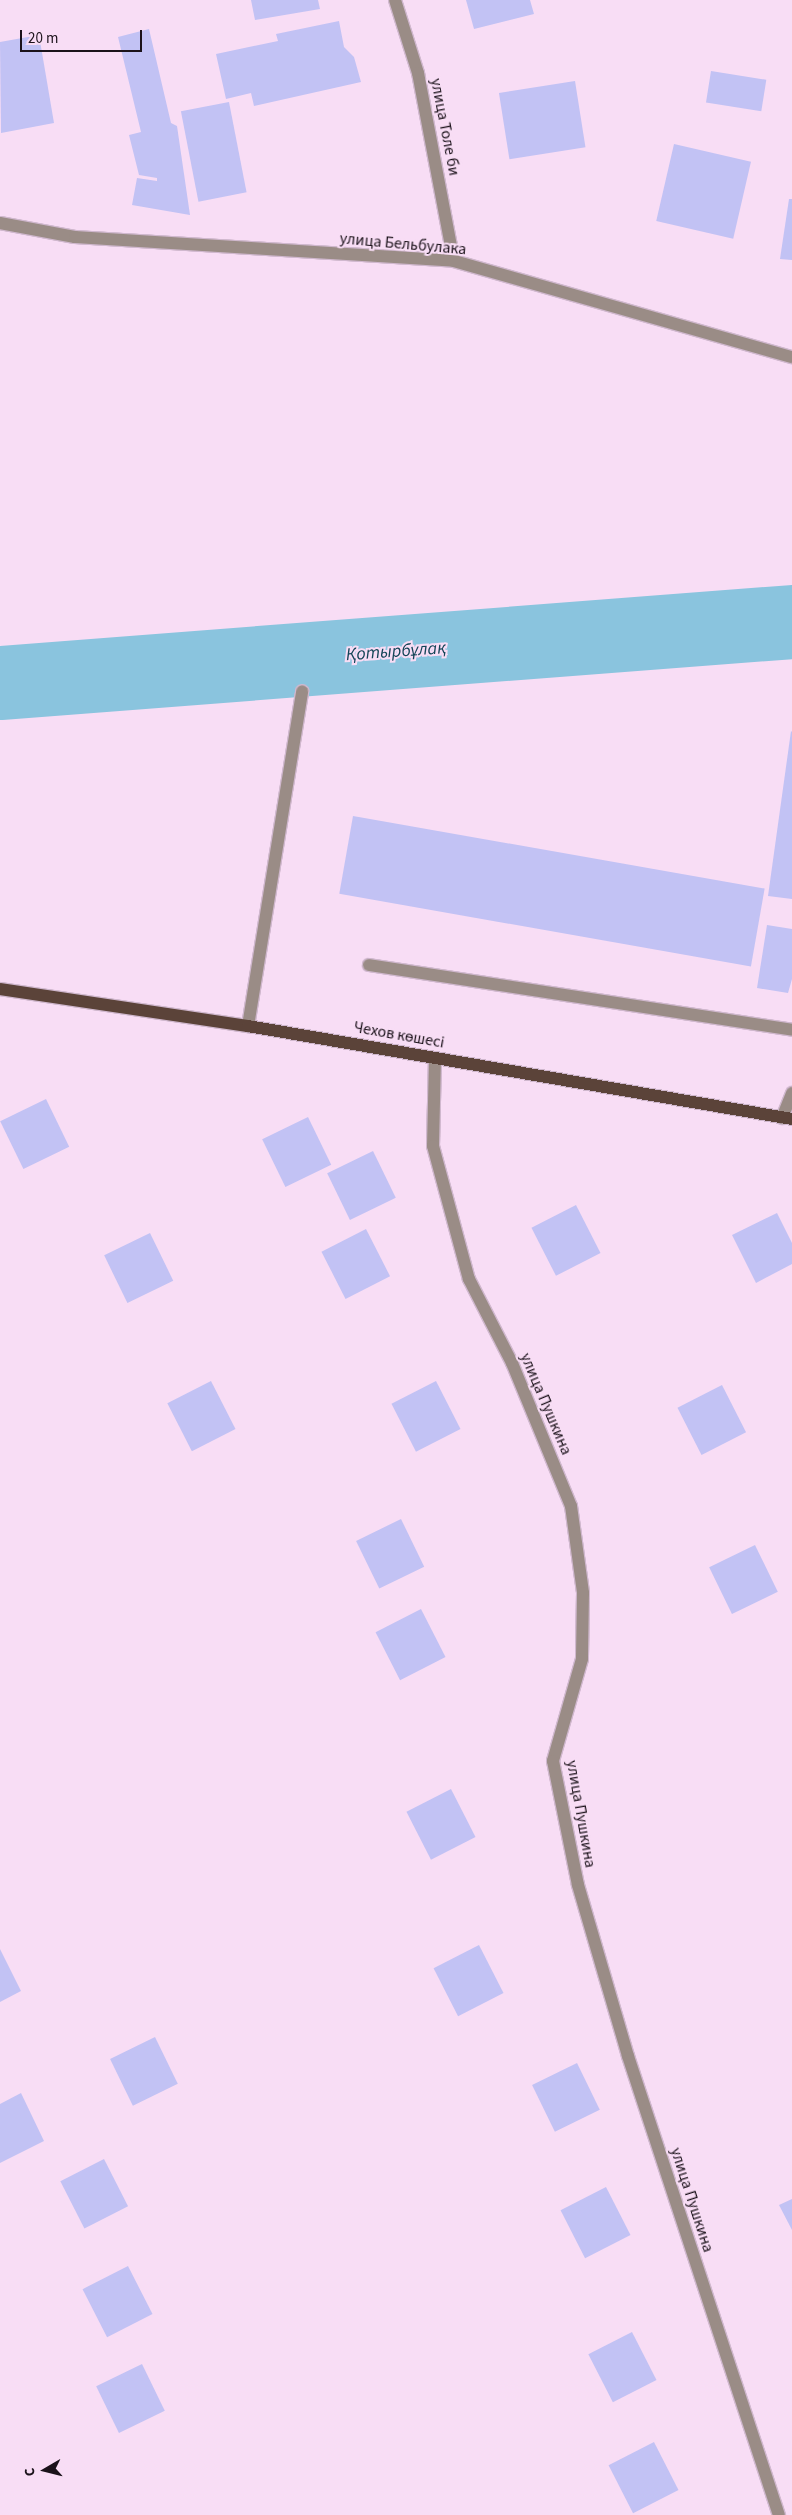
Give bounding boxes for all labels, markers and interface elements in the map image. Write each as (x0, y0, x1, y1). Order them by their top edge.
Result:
scale bar (22, 20, 145, 52)
text: 20 m (28, 28, 58, 49)
street label: улица Толе би (426, 77, 464, 177)
street label: улица Бельбулака (339, 229, 467, 259)
water label: Қотырбұлақ (345, 638, 447, 666)
street label: Чехов көшесі (352, 1018, 446, 1052)
street label: улица Пушкина (516, 1350, 576, 1458)
street label: улица Пушкина (562, 1759, 600, 1869)
street label: улица Пушкина (666, 2145, 718, 2255)
north arrow (20, 2445, 70, 2495)
text: С (20, 2467, 41, 2478)

